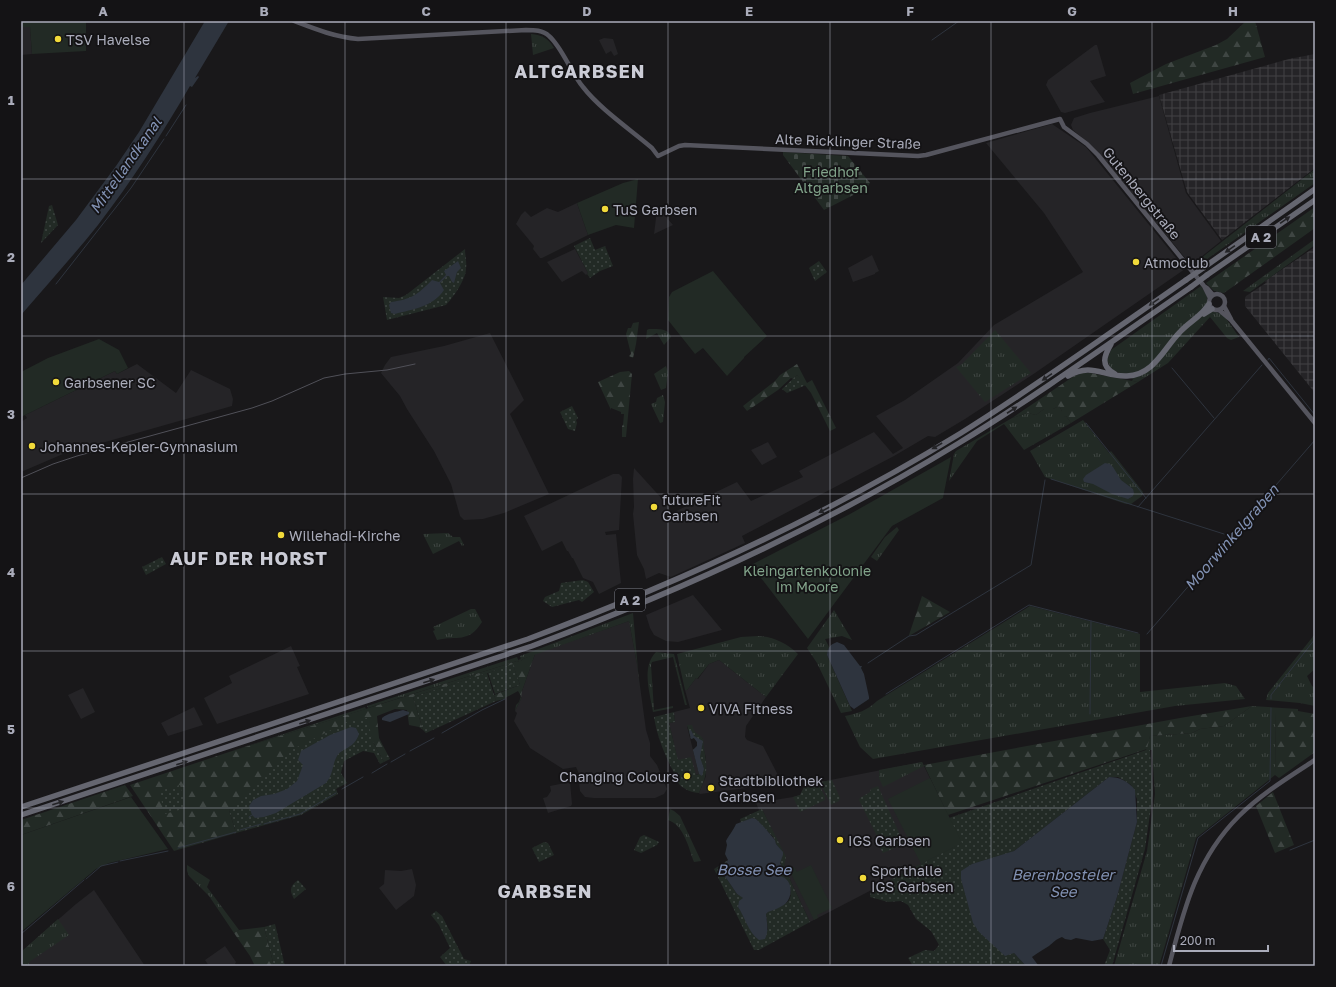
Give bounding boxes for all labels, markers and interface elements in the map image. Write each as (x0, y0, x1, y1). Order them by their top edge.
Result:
text: A (98, 3, 108, 19)
text: B (259, 3, 269, 19)
text: C (421, 3, 431, 19)
text: D (582, 3, 592, 19)
text: E (745, 3, 753, 19)
text: F (906, 3, 914, 19)
text: G (1067, 3, 1077, 19)
text: H (1228, 3, 1238, 19)
place label: TSV Havelse (66, 31, 150, 48)
marker: TSV Havelse (53, 34, 63, 44)
district label: ALTGARBSEN (515, 60, 645, 82)
text: 1 (8, 92, 15, 108)
water label: Mittellandkanal (85, 112, 166, 217)
street label: Alte Ricklinger Straße (775, 130, 921, 152)
street label: Gutenbergstraße (1100, 143, 1184, 243)
park label: Friedhof Altgarbsen (794, 163, 868, 196)
place label: TuS Garbsen (613, 201, 697, 218)
marker: TuS Garbsen (600, 204, 610, 214)
one-way arrow (1280, 216, 1291, 225)
road number: A 2 (1246, 226, 1276, 248)
one-way arrow (1225, 245, 1235, 253)
text: 2 (7, 249, 15, 265)
place label: Atmoclub (1144, 254, 1208, 271)
marker: Atmoclub (1131, 257, 1141, 267)
one-way arrow (1149, 298, 1159, 306)
one-way arrow (1042, 373, 1052, 381)
place label: Garbsener SC (64, 374, 156, 391)
marker: Garbsener SC (51, 377, 61, 387)
text: 3 (7, 406, 15, 422)
one-way arrow (1006, 406, 1017, 414)
place label: Johannes-Kepler-Gymnasium (40, 438, 238, 455)
marker: Johannes-Kepler-Gymnasium (27, 441, 37, 451)
one-way arrow (931, 443, 943, 450)
water label: Moorwinkelgraben (1180, 480, 1283, 594)
place label: futureFit Garbsen (662, 491, 721, 524)
marker: futureFit Garbsen (649, 502, 659, 512)
one-way arrow (818, 506, 830, 513)
place label: Willehadi-Kirche (289, 527, 400, 544)
marker: Willehadi-Kirche (276, 530, 286, 540)
district label: AUF DER HORST (170, 547, 328, 569)
park label: Kleingartenkolonie Im Moore (743, 562, 871, 595)
text: 4 (7, 564, 15, 580)
road number: A 2 (615, 589, 645, 611)
one-way arrow (423, 678, 435, 684)
place label: VIVA Fitness (709, 700, 793, 717)
marker: VIVA Fitness (696, 703, 706, 713)
one-way arrow (299, 719, 311, 725)
text: 5 (7, 721, 15, 737)
one-way arrow (176, 760, 188, 766)
place label: Changing Colours (559, 768, 679, 785)
marker: Changing Colours (682, 771, 692, 781)
place label: Stadtbibliothek Garbsen (719, 772, 823, 805)
marker: Stadtbibliothek Garbsen (706, 783, 716, 793)
one-way arrow (52, 800, 64, 806)
place label: IGS Garbsen (848, 832, 931, 849)
marker: IGS Garbsen (835, 835, 845, 845)
water label: Bosse See (717, 860, 792, 878)
place label: Sporthalle IGS Garbsen (871, 862, 954, 895)
water label: Berenbosteler See (1012, 865, 1116, 900)
marker: Sporthalle IGS Garbsen (858, 873, 868, 883)
text: 6 (7, 878, 15, 894)
district label: GARBSEN (498, 880, 592, 902)
scale bar (1174, 927, 1268, 953)
text: 200 m (1180, 933, 1215, 948)

